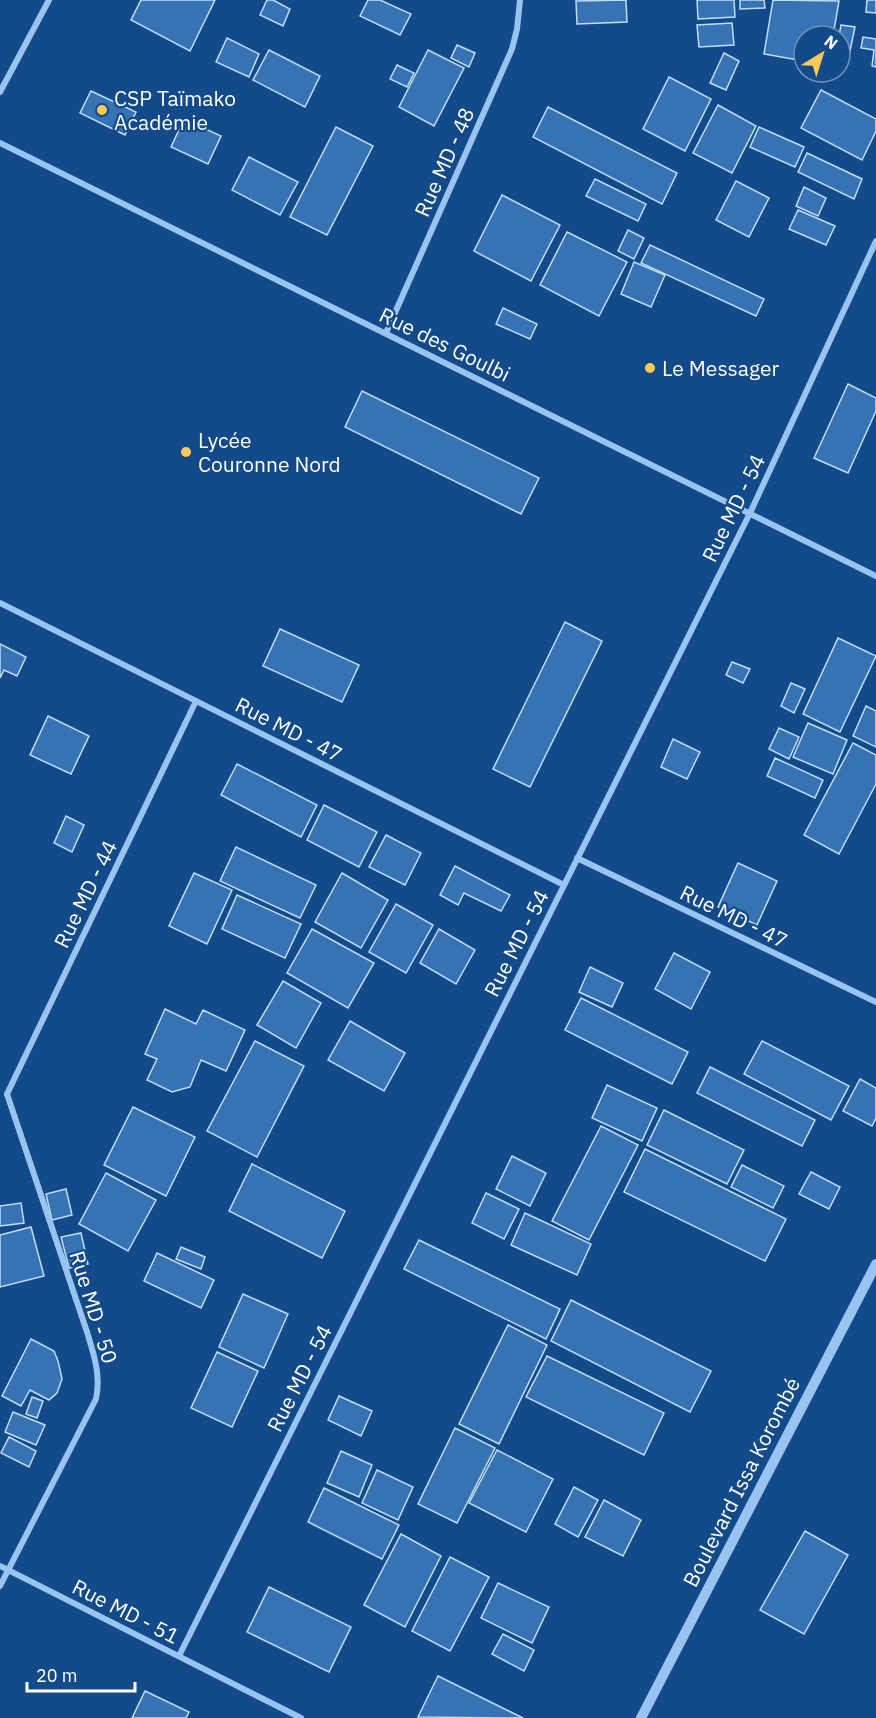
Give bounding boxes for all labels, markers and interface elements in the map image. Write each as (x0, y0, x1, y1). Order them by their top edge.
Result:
north arrow (792, 24, 852, 84)
text: N (821, 31, 842, 54)
place label: CSP Taïmako Académie (114, 84, 236, 136)
marker: CSP Taïmako Académie (95, 103, 109, 117)
street label: Rue MD - 48 (408, 103, 480, 221)
street label: Rue des Goulbi (375, 300, 515, 388)
place label: Le Messager (662, 354, 779, 382)
marker: Le Messager (643, 361, 657, 375)
place label: Lycée Couronne Nord (198, 426, 341, 478)
marker: Lycée Couronne Nord (179, 445, 193, 459)
street label: Rue MD - 54 (695, 450, 771, 566)
street label: Rue MD - 47 (231, 690, 347, 768)
street label: Rue MD - 44 (47, 836, 123, 952)
street label: Rue MD - 47 (676, 878, 792, 954)
street label: Rue MD - 54 (477, 885, 555, 1001)
street label: Rue MD - 50 (64, 1247, 124, 1367)
street label: Rue MD - 54 (260, 1320, 338, 1436)
street label: Boulevard Issa Korombé (676, 1373, 806, 1591)
street label: Rue MD - 51 (68, 1572, 184, 1650)
scale bar (27, 1655, 135, 1693)
text: 20 m (36, 1664, 78, 1687)

